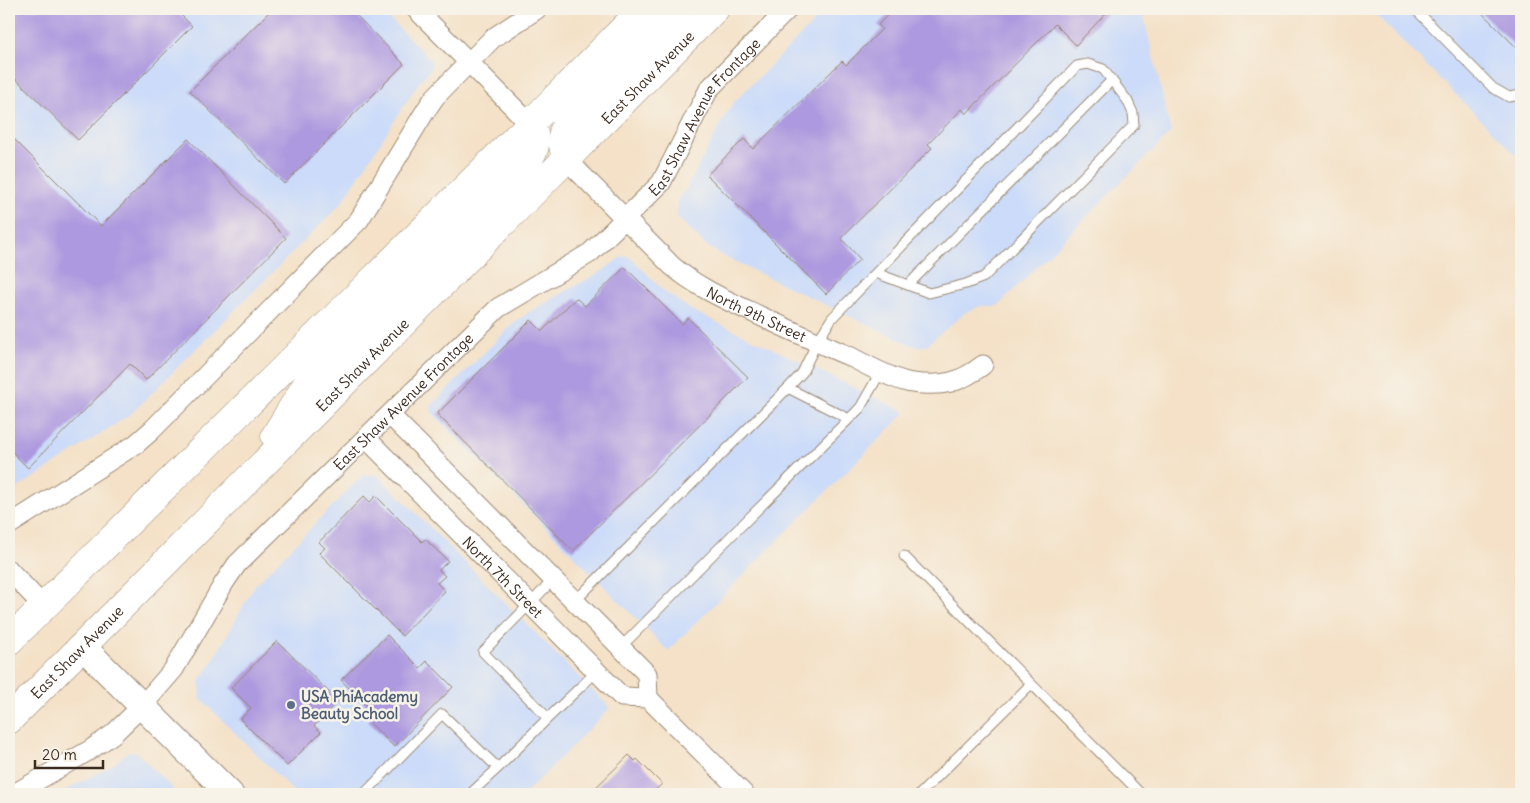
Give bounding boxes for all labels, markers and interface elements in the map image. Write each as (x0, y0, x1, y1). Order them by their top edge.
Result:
street label: East Shaw Avenue (597, 26, 698, 128)
street label: East Shaw Avenue Frontage (644, 33, 764, 200)
street label: North 9th Street (703, 282, 809, 346)
street label: East Shaw Avenue (312, 314, 412, 415)
street label: East Shaw Avenue Frontage (329, 328, 477, 474)
street label: North 7th Street (459, 532, 547, 621)
street label: East Shaw Avenue (26, 601, 127, 703)
place label: USA PhiAcademy Beauty School (301, 687, 418, 724)
marker: USA PhiAcademy Beauty School (285, 699, 297, 711)
scale bar (35, 738, 102, 770)
text: 20 m (42, 745, 77, 764)

